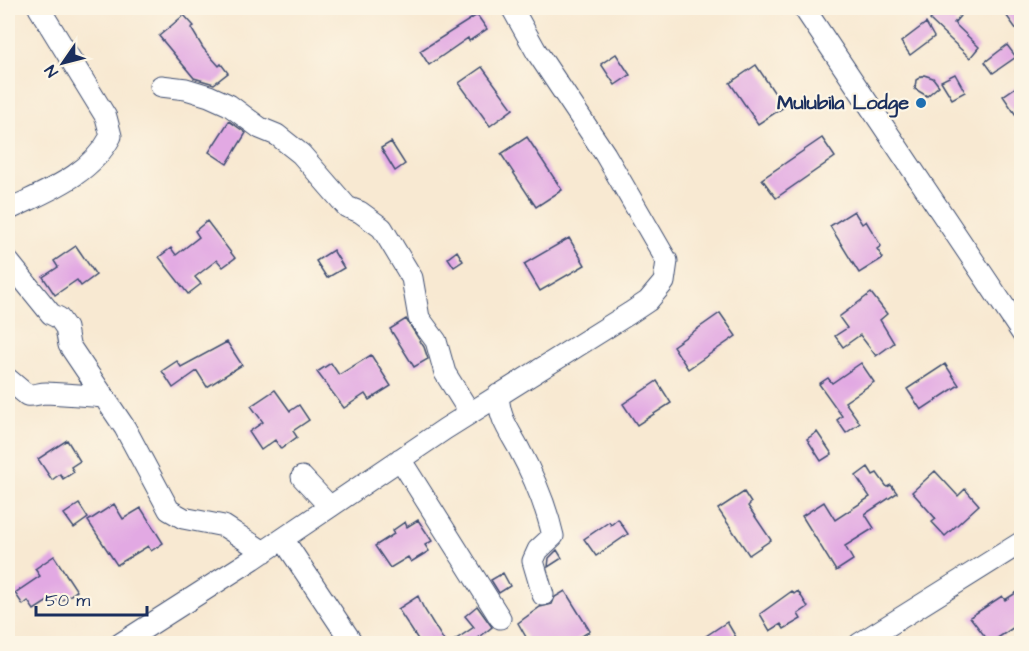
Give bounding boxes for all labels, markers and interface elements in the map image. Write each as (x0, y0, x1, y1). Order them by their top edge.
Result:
north arrow (33, 33, 93, 93)
text: N (40, 61, 63, 81)
place label: Mulubila Lodge (777, 89, 909, 118)
marker: Mulubila Lodge (914, 96, 928, 110)
scale bar (36, 579, 147, 617)
text: 50 m (45, 588, 90, 613)

